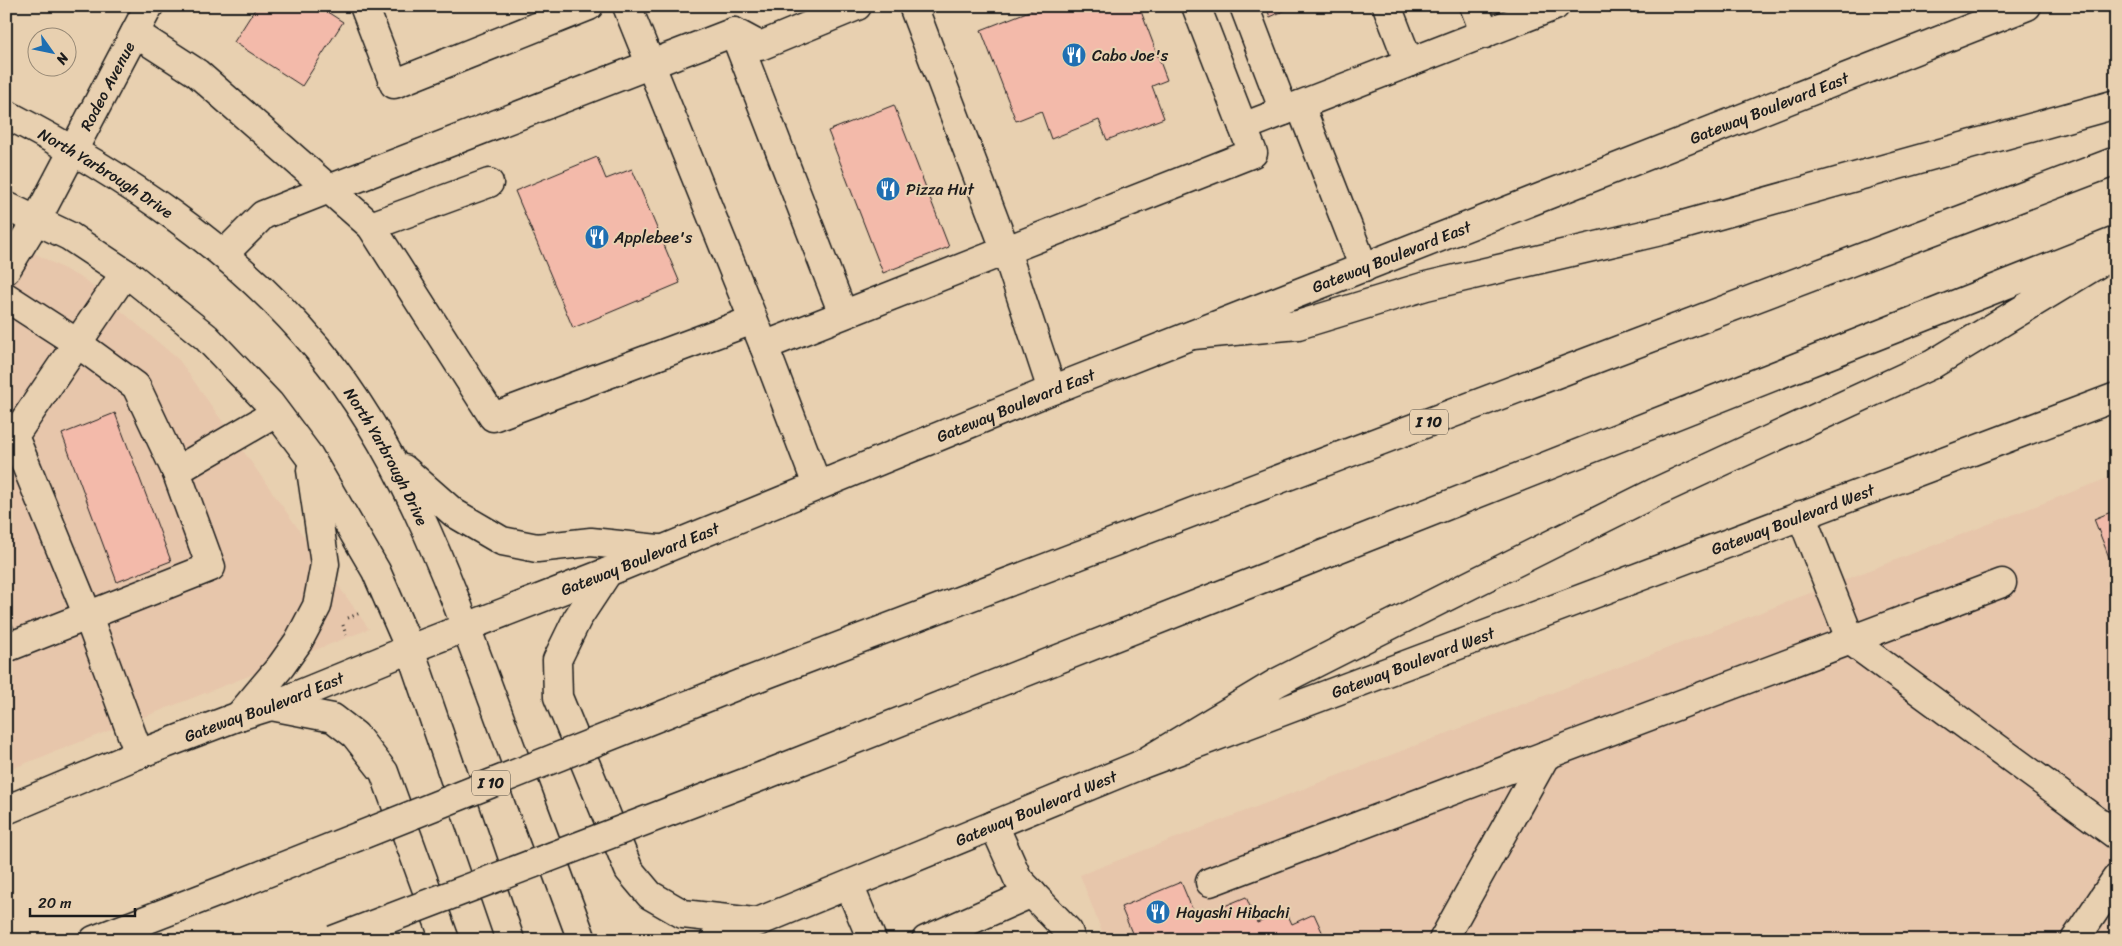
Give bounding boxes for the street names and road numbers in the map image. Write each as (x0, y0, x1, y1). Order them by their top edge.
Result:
street label: Rodeo Avenue (71, 36, 143, 136)
street label: Gateway Boulevard East (1685, 63, 1854, 152)
street label: North Yarbrough Drive (33, 119, 180, 226)
street label: Gateway Boulevard East (1307, 212, 1476, 301)
street label: Gateway Boulevard East (932, 360, 1100, 450)
street label: North Yarbrough Drive (336, 381, 437, 531)
road number: I 10 (1410, 410, 1448, 434)
street label: Gateway Boulevard West (1707, 475, 1879, 563)
street label: Gateway Boulevard East (556, 513, 724, 604)
street label: Gateway Boulevard West (1327, 618, 1499, 706)
street label: Gateway Boulevard East (180, 663, 349, 750)
street label: Gateway Boulevard West (950, 761, 1122, 854)
road number: I 10 (472, 770, 510, 796)

